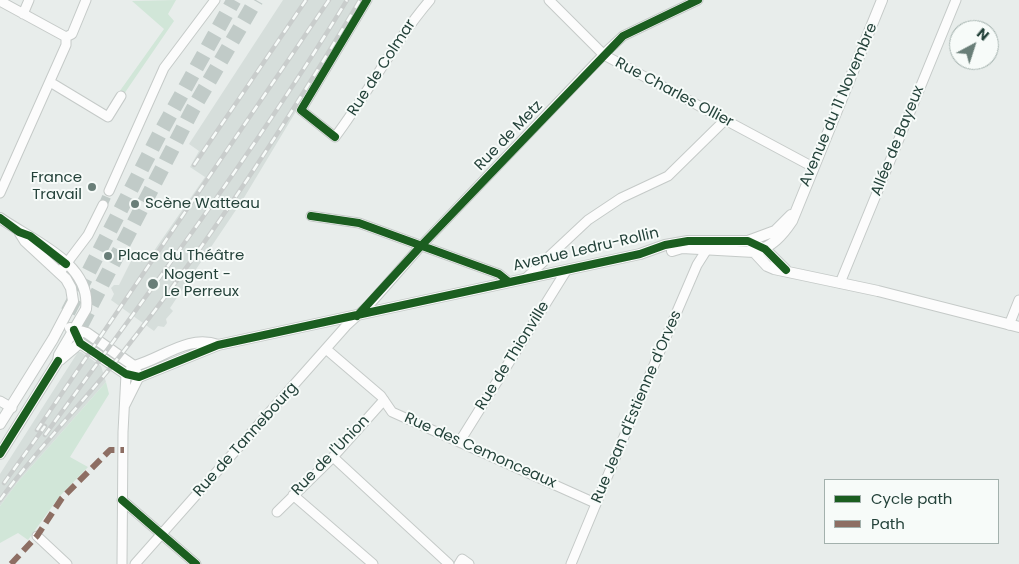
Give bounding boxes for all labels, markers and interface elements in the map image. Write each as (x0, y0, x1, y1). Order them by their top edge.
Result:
street label: Rue de Colmar (344, 16, 420, 120)
street label: Avenue du 11 Novembre (796, 20, 882, 190)
north arrow (949, 20, 999, 70)
text: N (973, 23, 993, 45)
street label: Rue Charles Ollier (612, 54, 736, 132)
street label: Allée de Bayeux (868, 83, 928, 199)
street label: Rue de Metz (471, 97, 547, 175)
place label: France Travail (31, 169, 82, 204)
marker: France Travail (86, 181, 98, 193)
place label: Scène Watteau (145, 195, 260, 213)
marker: Scène Watteau (129, 198, 141, 210)
street label: Avenue Ledru-Rollin (511, 224, 661, 276)
place label: Place du Théâtre (118, 247, 244, 265)
marker: Place du Théâtre (102, 250, 114, 262)
place label: Nogent - Le Perreux (164, 266, 239, 301)
marker: Nogent - Le Perreux (146, 277, 160, 291)
street label: Rue de Thionville (472, 298, 554, 414)
street label: Rue Jean d'Estienne d'Orves (588, 308, 686, 506)
street label: Rue de Tannebourg (190, 379, 302, 501)
street label: Rue des Cemonceaux (401, 409, 559, 493)
street label: Rue de l'Union (288, 412, 374, 500)
legend (824, 479, 999, 544)
text: Cycle path (871, 488, 952, 509)
text: Path (871, 513, 905, 534)

